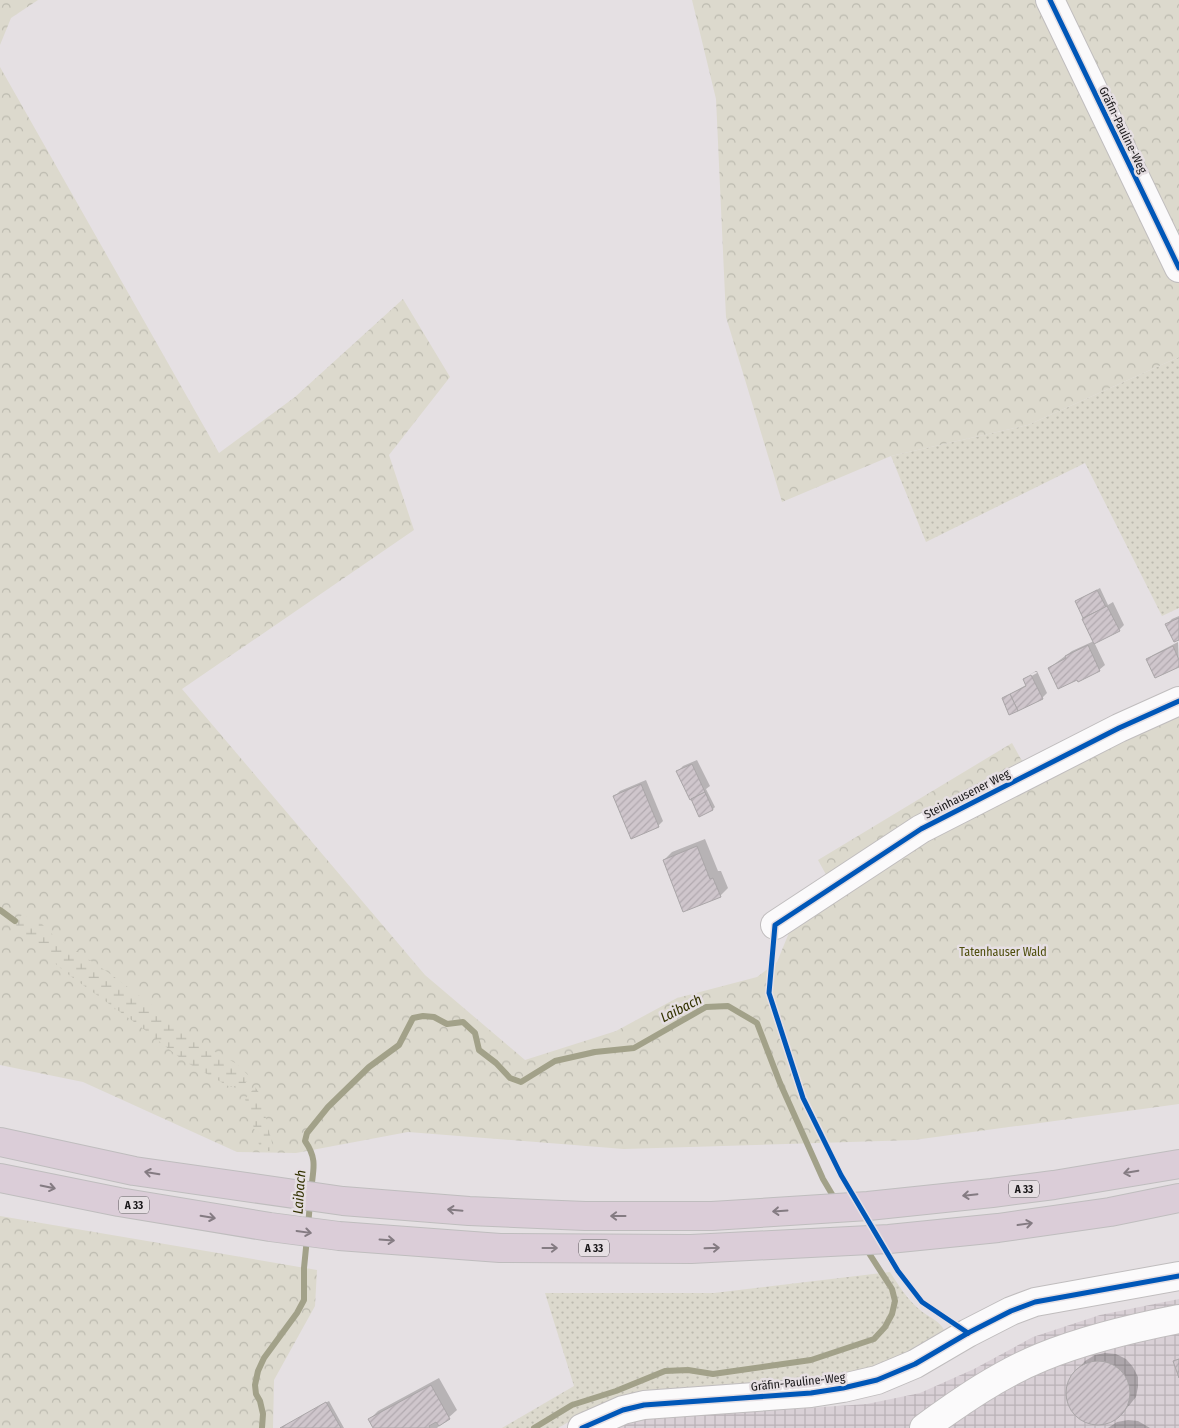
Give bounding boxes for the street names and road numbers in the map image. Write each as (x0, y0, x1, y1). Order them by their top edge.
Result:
street label: Gräfin-Pauline-Weg (1096, 84, 1150, 176)
street label: Steinhausener Weg (922, 766, 1012, 822)
road number: A 33 (1009, 1180, 1039, 1198)
road number: A 33 (119, 1196, 149, 1214)
road number: A 33 (579, 1240, 609, 1256)
street label: Gräfin-Pauline-Weg (750, 1370, 846, 1394)

